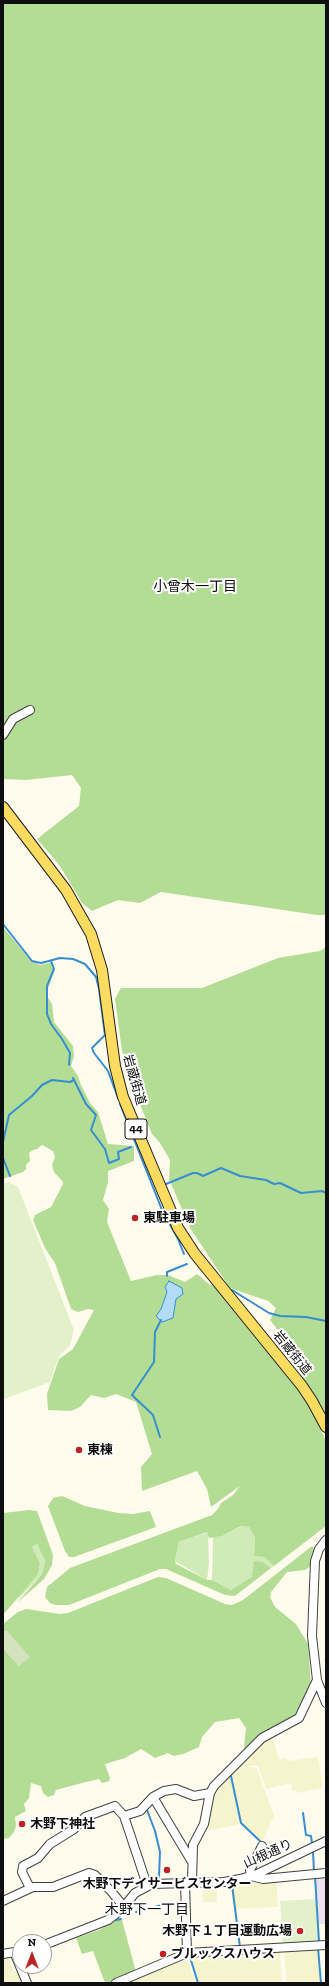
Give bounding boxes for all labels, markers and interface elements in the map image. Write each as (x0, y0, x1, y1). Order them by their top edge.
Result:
district label: 小曾木一丁目 (153, 579, 237, 595)
street label: 岩蔵街道 (119, 1053, 149, 1107)
road number: 44 (125, 1119, 147, 1139)
place label: 東駐車場 (143, 1210, 195, 1226)
marker: 東駐車場 (130, 1213, 140, 1223)
street label: 岩蔵街道 (270, 1328, 314, 1378)
place label: 東棟 (87, 1442, 113, 1458)
marker: 東棟 (74, 1445, 84, 1455)
place label: 木野下神社 (30, 1816, 95, 1832)
marker: 木野下神社 (17, 1819, 27, 1829)
street label: 山根通り (241, 1836, 295, 1872)
marker: 木野下デイサービスセンター (162, 1865, 172, 1875)
place label: 木野下デイサービスセンター (83, 1876, 251, 1892)
district label: 木野下一丁目 (105, 1902, 189, 1918)
place label: 木野下１丁目運動広場 (162, 1923, 292, 1939)
marker: 木野下１丁目運動広場 (295, 1926, 305, 1936)
north arrow (12, 1934, 52, 1974)
text: N (28, 1936, 36, 1949)
place label: ブルックスハウス (171, 1946, 275, 1962)
marker: ブルックスハウス (158, 1949, 168, 1959)

